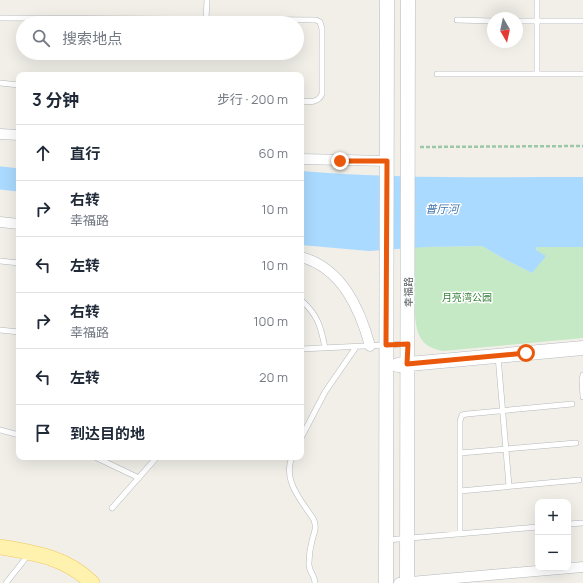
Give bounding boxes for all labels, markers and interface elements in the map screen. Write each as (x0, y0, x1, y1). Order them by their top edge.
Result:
north arrow (487, 12, 523, 48)
search box (16, 16, 304, 60)
icon: search (30, 27, 52, 49)
text: 搜索地点 (62, 28, 122, 49)
text: 3 分钟 (32, 88, 79, 111)
text: 步行 · 200 m (217, 90, 288, 108)
icon: ahead (32, 142, 54, 164)
text: 直行 (70, 143, 100, 164)
text: 60 m (258, 144, 288, 162)
route end (331, 152, 349, 170)
text: 右转 (70, 189, 100, 210)
icon: right (32, 198, 54, 220)
text: 10 m (261, 200, 288, 218)
water label: 普厅河 (426, 201, 460, 216)
text: 幸福路 (70, 211, 109, 229)
icon: left (32, 254, 54, 276)
text: 左转 (70, 255, 100, 276)
text: 10 m (261, 256, 288, 274)
street label: 幸福路 (401, 277, 415, 307)
park label: 月亮湾公园 (442, 290, 492, 304)
text: 右转 (70, 301, 100, 322)
icon: right (32, 310, 54, 332)
text: 100 m (253, 312, 288, 330)
text: 幸福路 (70, 323, 109, 341)
route start (517, 344, 535, 362)
icon: left (32, 366, 54, 388)
text: 左转 (70, 367, 100, 388)
text: 20 m (259, 368, 288, 386)
icon: arrive (32, 422, 54, 444)
text: 到达目的地 (70, 423, 145, 444)
map controls (535, 499, 571, 571)
button: + (535, 499, 571, 535)
button: − (535, 535, 571, 571)

